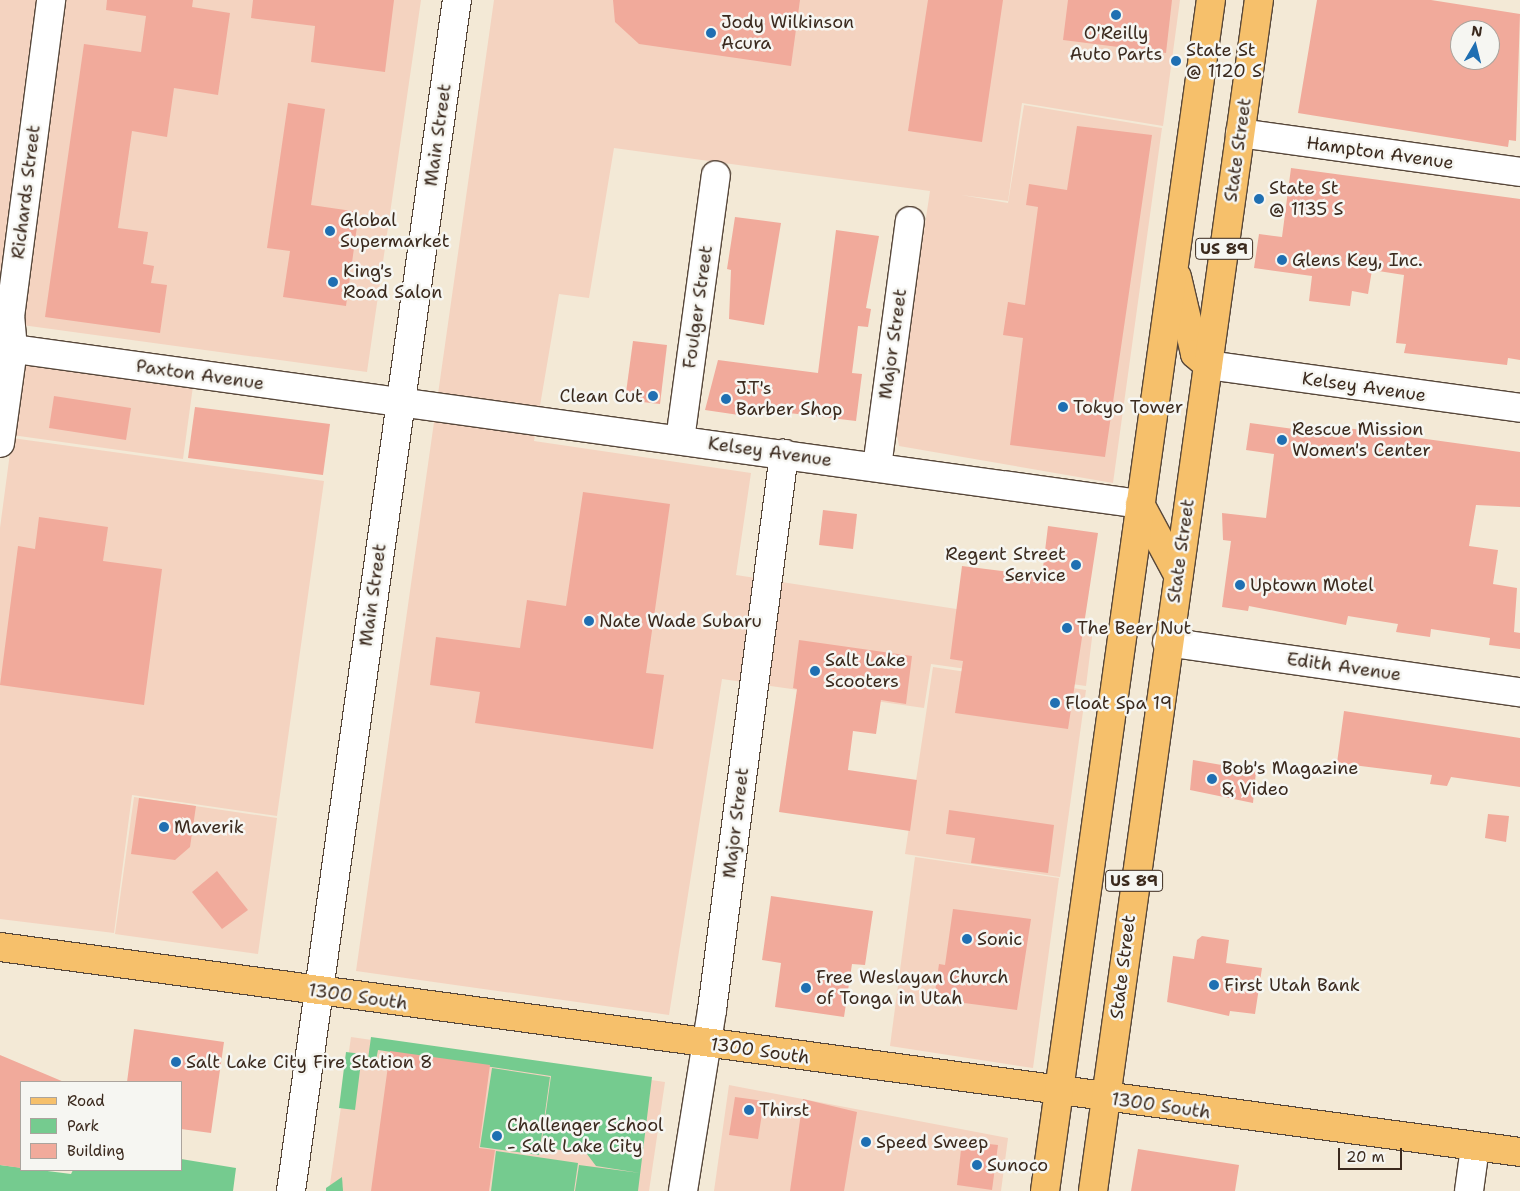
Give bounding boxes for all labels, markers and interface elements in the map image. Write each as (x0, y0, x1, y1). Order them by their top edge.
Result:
marker: O'Reilly Auto Parts (1110, 9, 1122, 21)
place label: Jody Wilkinson Acura (721, 12, 854, 54)
north arrow (1450, 20, 1500, 70)
text: N (1470, 21, 1484, 41)
place label: O'Reilly Auto Parts (1070, 23, 1162, 66)
marker: Jody Wilkinson Acura (705, 27, 717, 39)
place label: State St @ 1120 S (1186, 40, 1262, 82)
marker: State St @ 1120 S (1170, 55, 1182, 67)
street label: Main Street (420, 82, 456, 188)
street label: State Street (1220, 97, 1256, 203)
street label: Richards Street (7, 124, 45, 260)
street label: Hampton Avenue (1305, 132, 1455, 174)
place label: State St @ 1135 S (1269, 178, 1343, 220)
marker: State St @ 1135 S (1253, 193, 1265, 205)
place label: Global Supermarket (340, 210, 450, 252)
marker: Global Supermarket (324, 225, 336, 237)
road number: US 89 (1194, 235, 1254, 262)
street label: Foulger Street (679, 244, 717, 370)
place label: Glens Key, Inc. (1292, 249, 1423, 271)
marker: Glens Key, Inc. (1276, 254, 1288, 266)
place label: King's Road Salon (343, 261, 442, 304)
marker: King's Road Salon (327, 276, 339, 288)
street label: Major Street (875, 287, 911, 401)
street label: Paxton Avenue (135, 355, 265, 395)
street label: Kelsey Avenue (1301, 368, 1427, 406)
place label: J.T's Barber Shop (736, 378, 842, 420)
place label: Clean Cut (560, 385, 643, 407)
marker: Clean Cut (647, 390, 659, 402)
marker: J.T's Barber Shop (720, 393, 732, 405)
place label: Tokyo Tower (1073, 396, 1183, 418)
marker: Tokyo Tower (1057, 401, 1069, 413)
place label: Rescue Mission Women's Center (1292, 419, 1431, 462)
street label: Kelsey Avenue (707, 433, 833, 471)
marker: Rescue Mission Women's Center (1276, 434, 1288, 446)
street label: State Street (1163, 498, 1199, 604)
street label: Main Street (355, 542, 391, 648)
place label: Regent Street Service (945, 544, 1066, 586)
marker: Regent Street Service (1070, 559, 1082, 571)
place label: Uptown Motel (1250, 574, 1374, 596)
marker: Uptown Motel (1234, 579, 1246, 591)
place label: Nate Wade Subaru (599, 610, 762, 632)
marker: Nate Wade Subaru (583, 615, 595, 627)
place label: The Beer Nut (1077, 617, 1191, 639)
marker: The Beer Nut (1061, 622, 1073, 634)
street label: Edith Avenue (1285, 648, 1403, 686)
place label: Salt Lake Scooters (825, 650, 906, 692)
marker: Salt Lake Scooters (809, 665, 821, 677)
place label: Float Spa 19 (1065, 692, 1172, 714)
marker: Float Spa 19 (1049, 697, 1061, 709)
place label: Bob's Magazine & Video (1222, 758, 1358, 801)
street label: Major Street (719, 766, 753, 880)
marker: Bob's Magazine & Video (1206, 773, 1218, 785)
place label: Maverik (174, 816, 244, 838)
marker: Maverik (158, 821, 170, 833)
road number: US 89 (1104, 868, 1164, 894)
street label: State Street (1106, 914, 1140, 1020)
place label: Sonic (977, 928, 1022, 950)
marker: Sonic (961, 933, 973, 945)
place label: Free Weslayan Church of Tonga in Utah (816, 967, 1009, 1010)
place label: First Utah Bank (1224, 974, 1360, 996)
street label: 1300 South (307, 979, 409, 1015)
marker: First Utah Bank (1208, 979, 1220, 991)
marker: Free Weslayan Church of Tonga in Utah (800, 982, 812, 994)
street label: 1300 South (709, 1033, 811, 1069)
place label: Salt Lake City Fire Station 8 (186, 1051, 433, 1073)
marker: Salt Lake City Fire Station 8 (170, 1056, 182, 1068)
legend (20, 1081, 182, 1171)
street label: 1300 South (1110, 1088, 1212, 1124)
text: Road (67, 1091, 105, 1111)
place label: Thirst (759, 1099, 809, 1121)
marker: Thirst (743, 1104, 755, 1116)
place label: Challenger School - Salt Lake City (507, 1115, 664, 1158)
text: Park (67, 1116, 99, 1136)
marker: Challenger School - Salt Lake City (491, 1130, 503, 1142)
place label: Speed Sweep (876, 1131, 988, 1153)
marker: Speed Sweep (860, 1136, 872, 1148)
scale bar (1340, 1138, 1404, 1170)
text: Building (67, 1141, 124, 1161)
text: 20 m (1346, 1147, 1385, 1167)
place label: Sunoco (987, 1154, 1048, 1176)
marker: Sunoco (971, 1159, 983, 1171)

